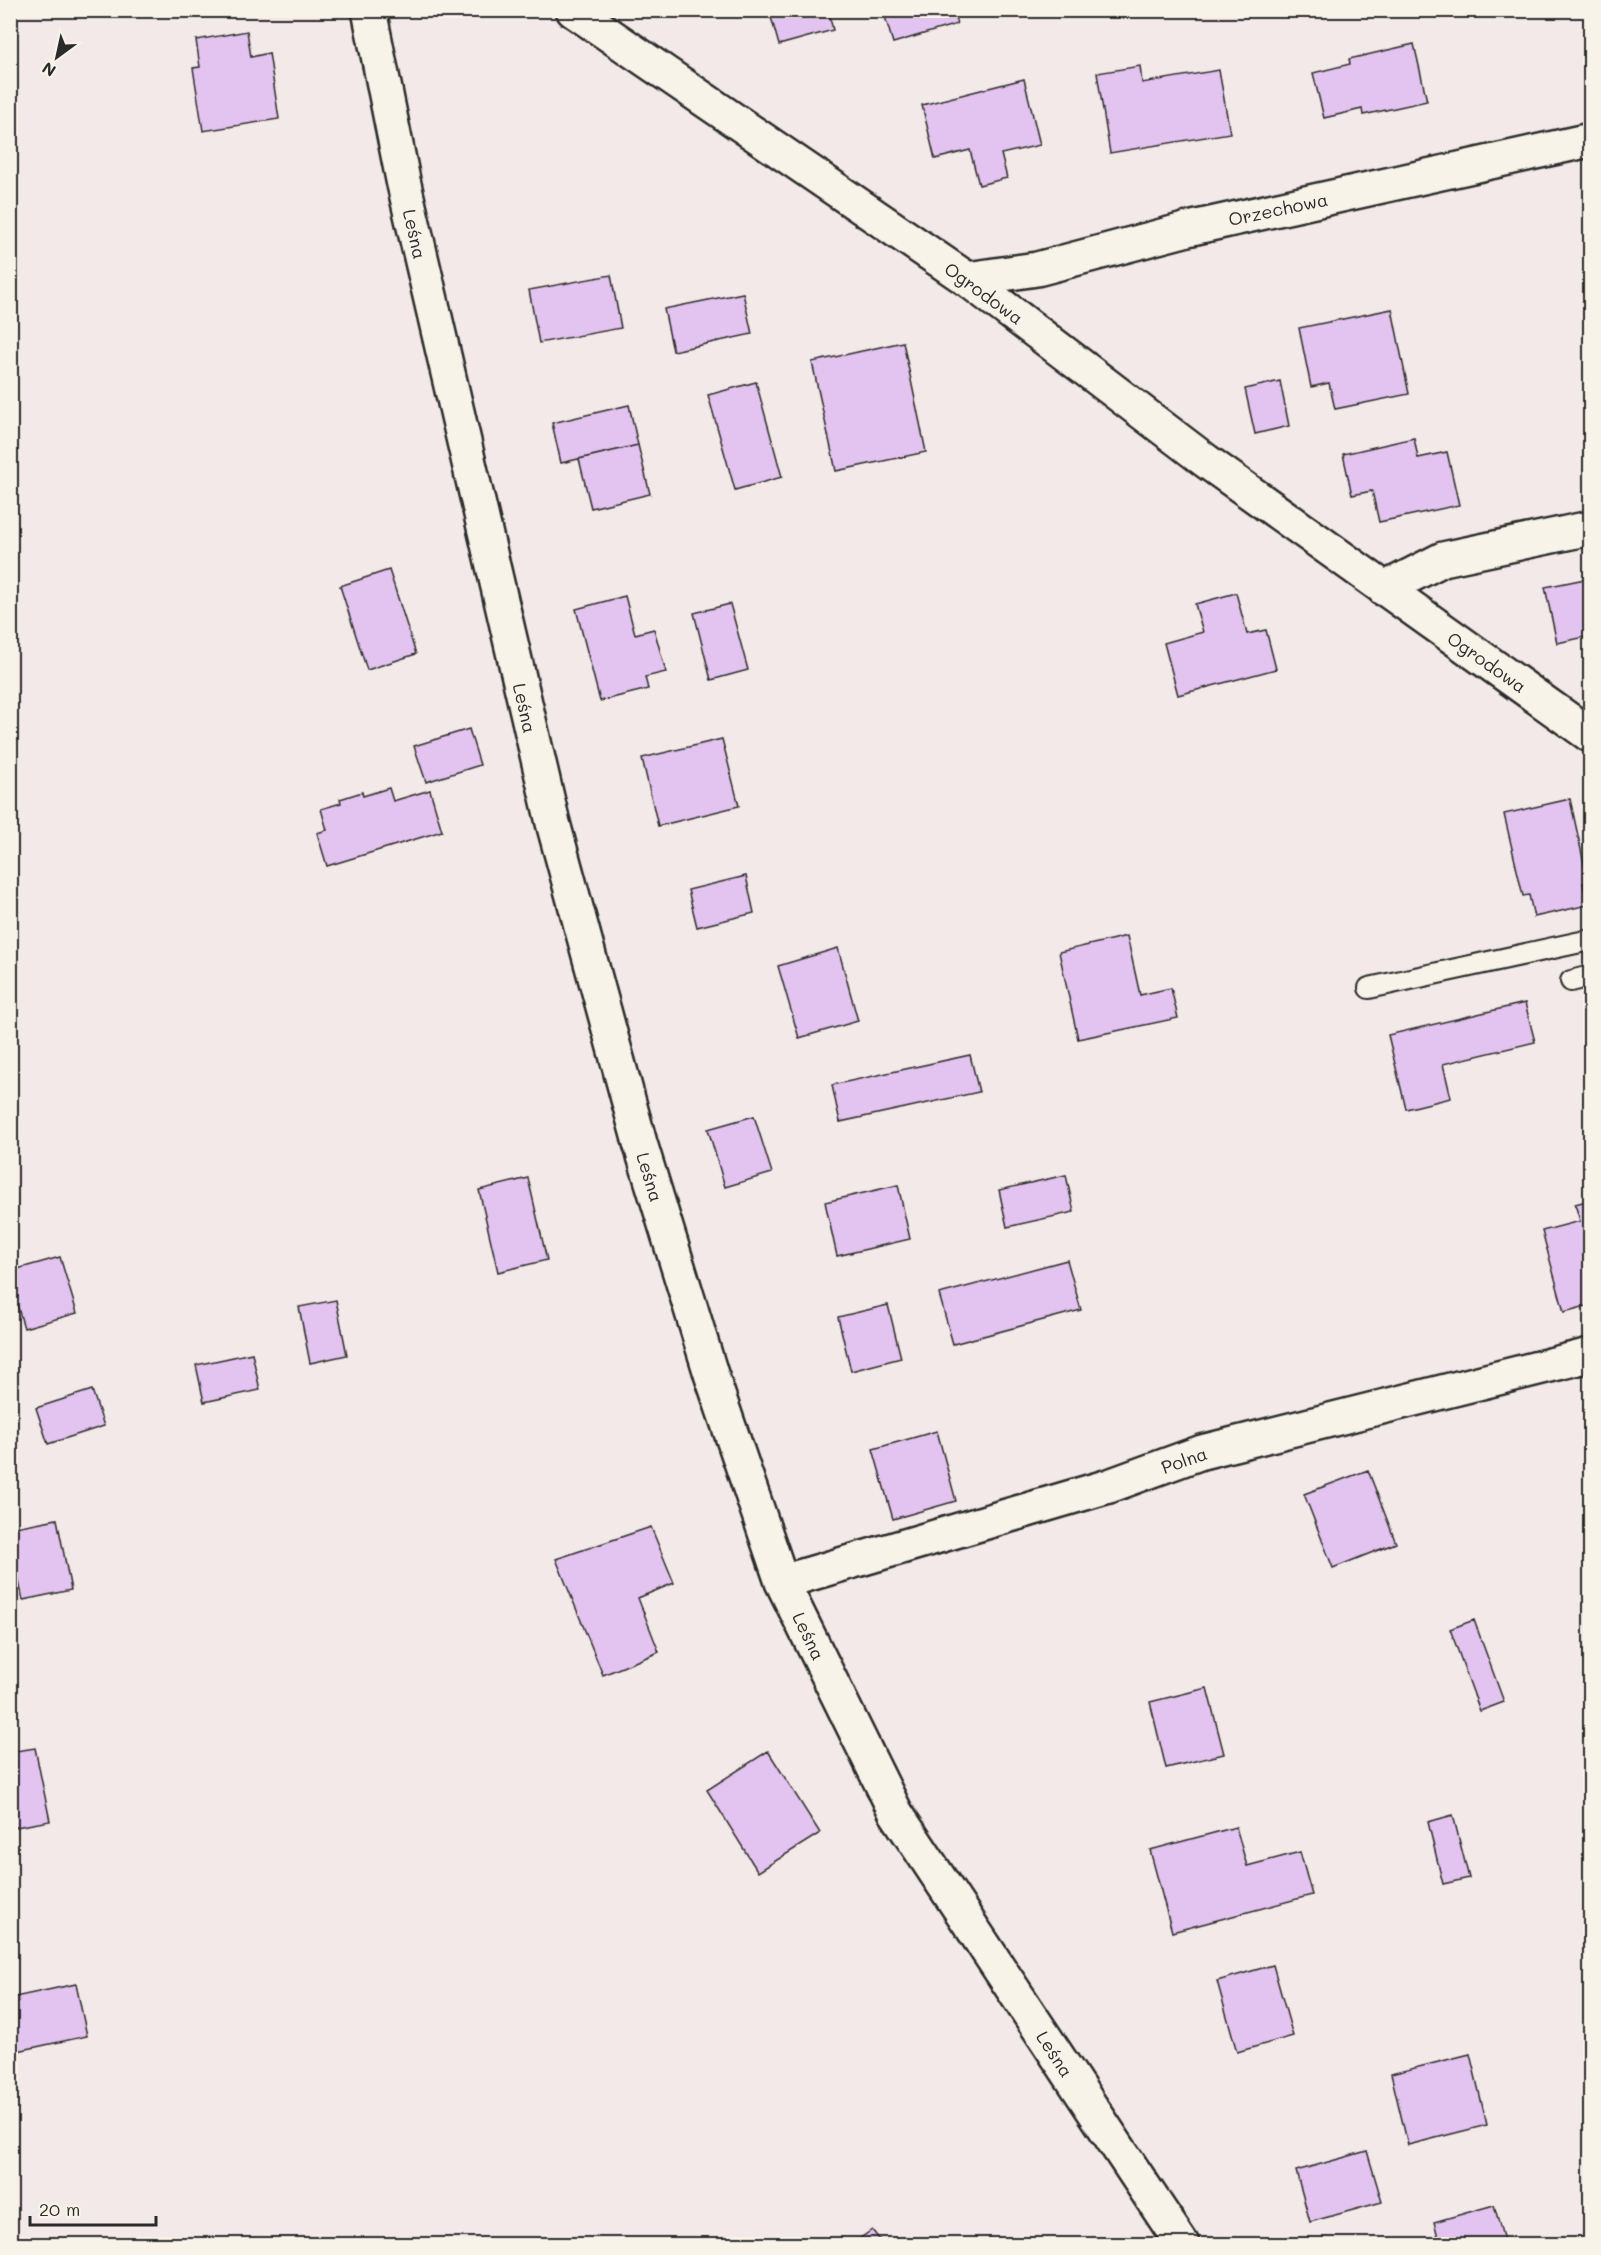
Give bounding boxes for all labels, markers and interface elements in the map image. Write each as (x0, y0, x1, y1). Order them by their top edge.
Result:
north arrow (27, 27, 87, 87)
text: N (38, 58, 59, 82)
street label: Orzechowa (1226, 187, 1330, 231)
street label: Leśna (398, 207, 432, 261)
street label: Ogrodowa (940, 256, 1028, 330)
street label: Ogrodowa (1443, 626, 1531, 698)
street label: Leśna (508, 681, 542, 735)
street label: Leśna (631, 1149, 669, 1205)
street label: Polna (1158, 1441, 1210, 1479)
street label: Leśna (787, 1608, 831, 1664)
street label: Leśna (1031, 2026, 1079, 2082)
scale bar (30, 2189, 156, 2227)
text: 20 m (39, 2197, 80, 2221)

